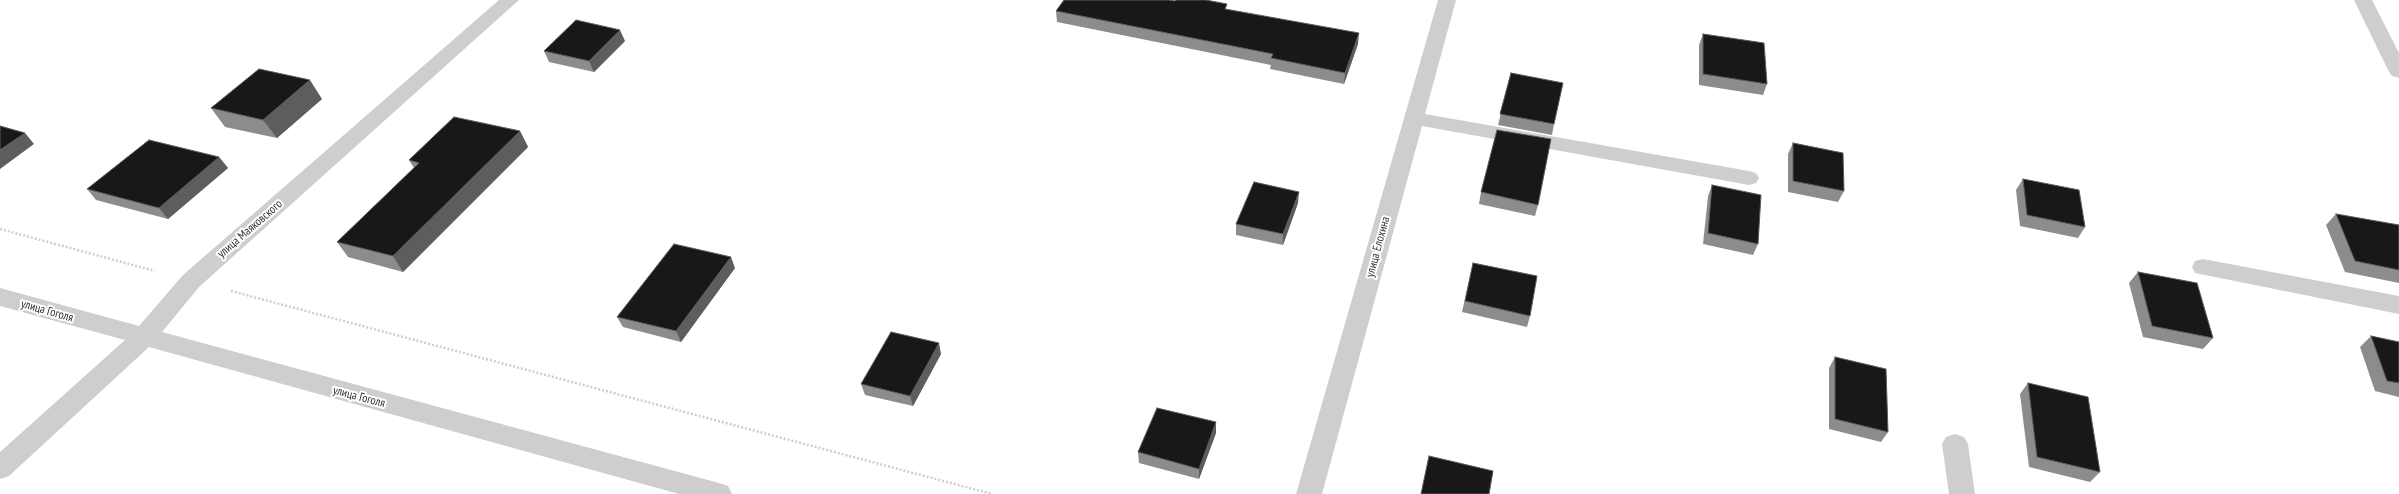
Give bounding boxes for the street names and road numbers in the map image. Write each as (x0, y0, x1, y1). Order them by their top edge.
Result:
street label: улица Маяковского (215, 197, 285, 261)
street label: улица Елохина (1363, 215, 1393, 279)
street label: улица Гоголя (19, 297, 75, 325)
street label: улица Гоголя (331, 383, 387, 411)

